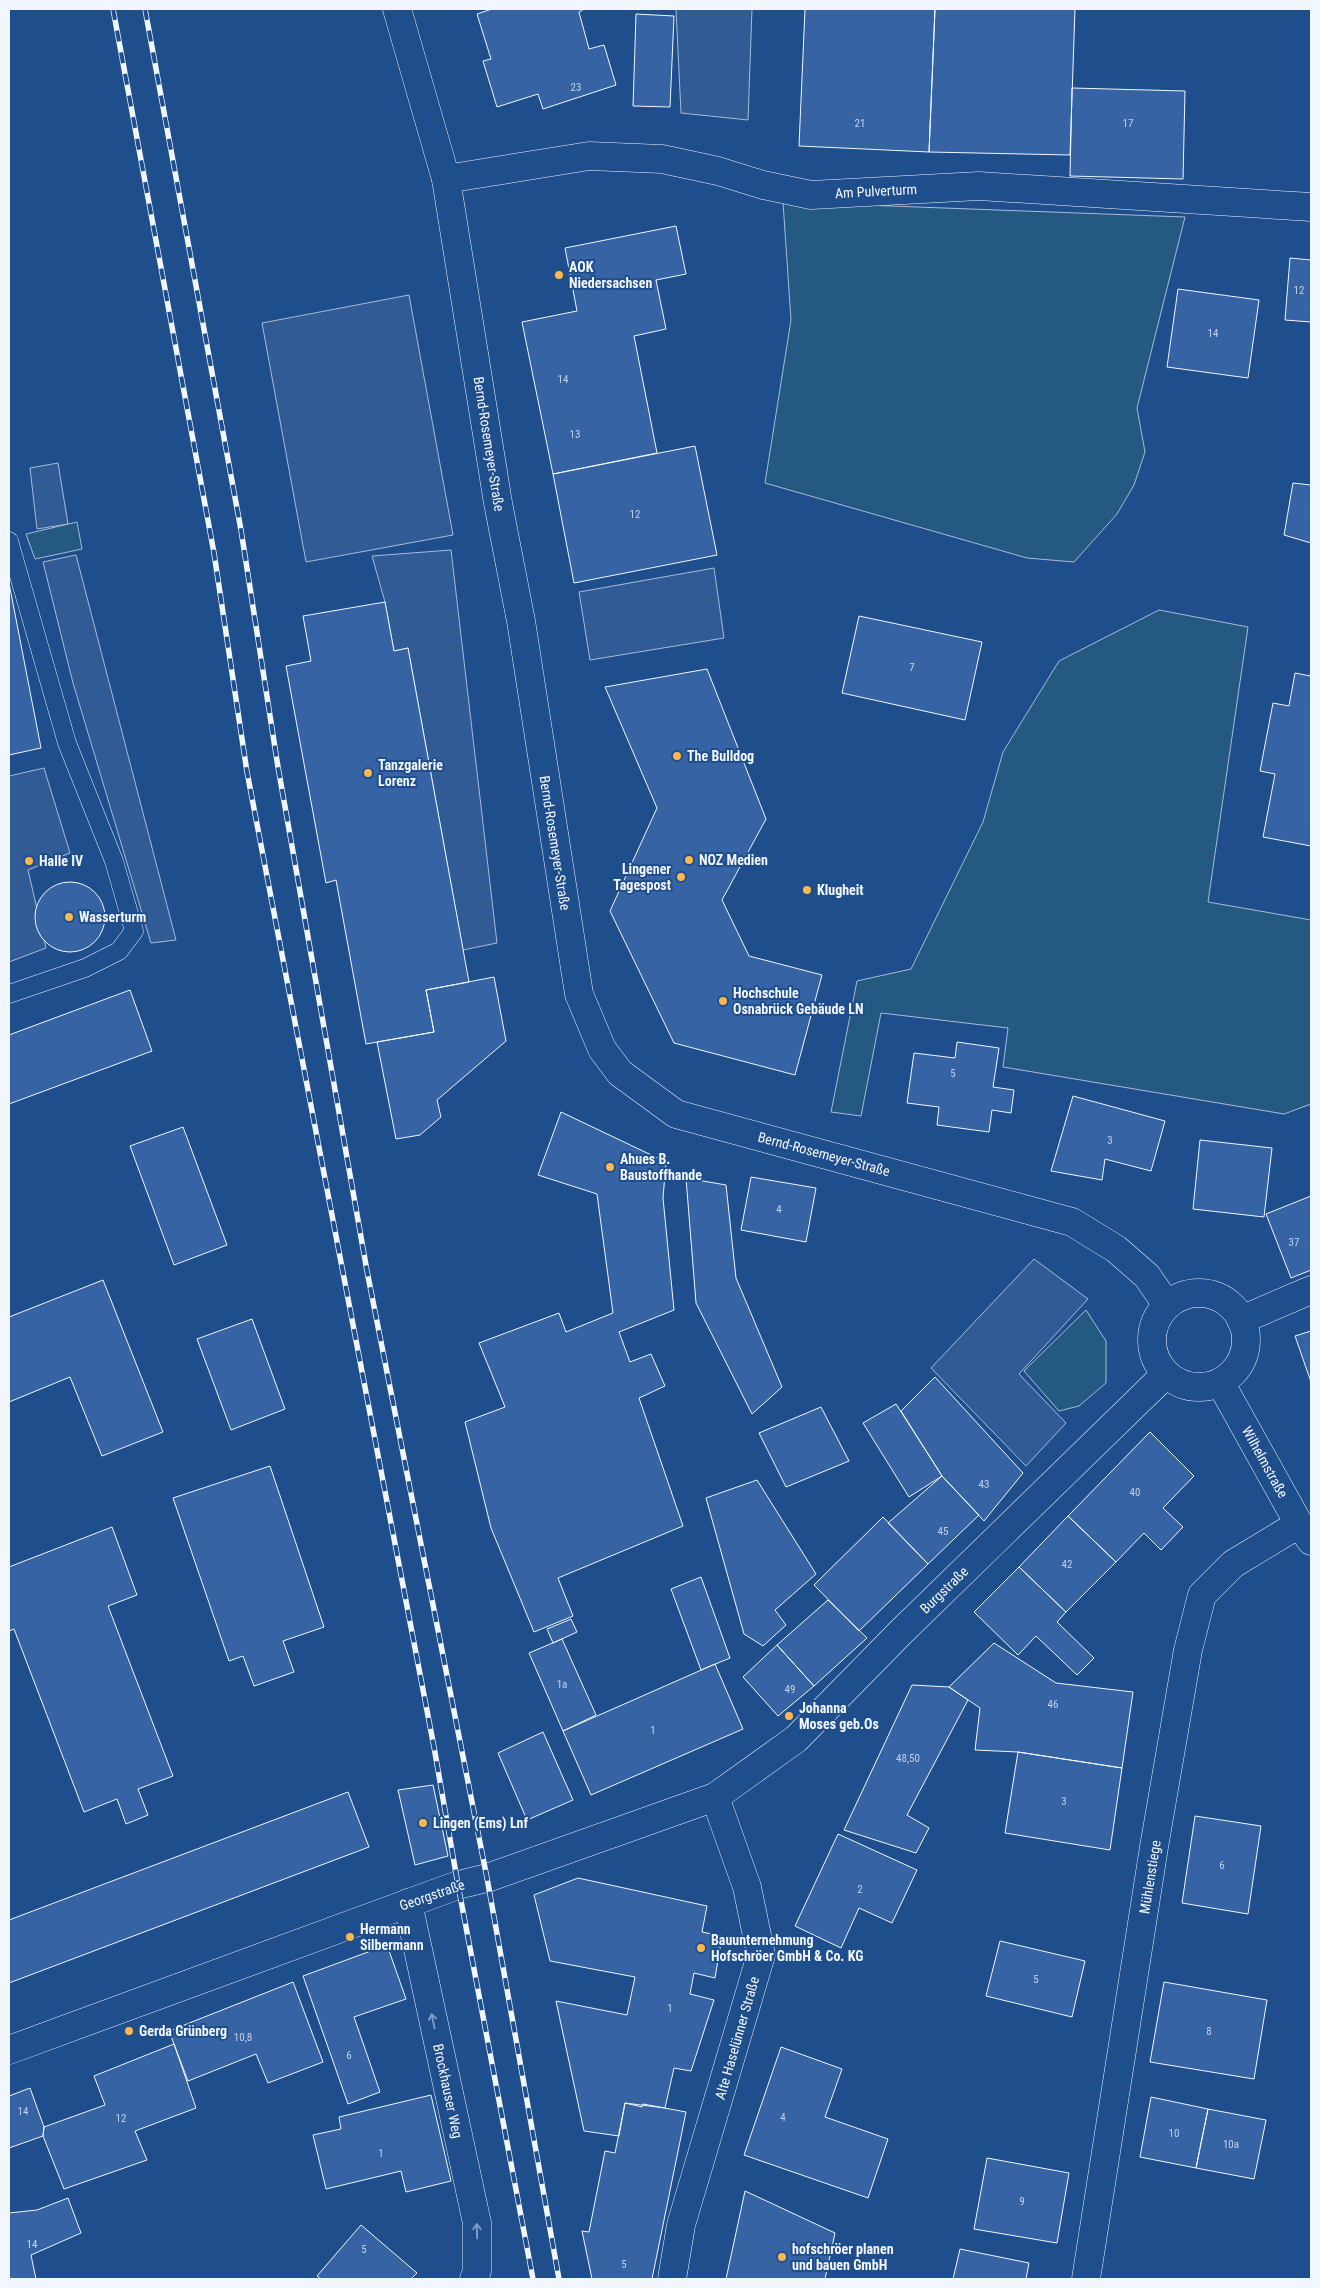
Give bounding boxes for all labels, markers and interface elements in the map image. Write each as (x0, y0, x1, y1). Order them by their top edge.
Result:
house number: 23 (571, 81, 581, 94)
house number: 21 (855, 117, 865, 130)
house number: 17 (1123, 117, 1133, 130)
street label: Am Pulverturm (834, 181, 918, 201)
place label: AOK Niedersachsen (569, 259, 652, 291)
marker: AOK Niedersachsen (553, 269, 565, 281)
house number: 12 (1294, 284, 1304, 297)
house number: 14 (1208, 327, 1219, 340)
house number: 14 (558, 373, 569, 386)
street label: Bernd-Rosemeyer-Straße (470, 376, 508, 513)
house number: 13 (570, 428, 580, 441)
house number: 12 (630, 508, 640, 521)
house number: 7 (909, 661, 915, 674)
place label: The Bulldog (687, 748, 754, 764)
marker: The Bulldog (671, 750, 683, 762)
place label: Tanzgalerie Lorenz (378, 757, 443, 789)
marker: Tanzgalerie Lorenz (362, 767, 374, 779)
street label: Bernd-Rosemeyer-Straße (536, 775, 574, 912)
place label: NOZ Medien (699, 852, 768, 868)
place label: Halle IV (39, 853, 83, 869)
marker: NOZ Medien (683, 854, 695, 866)
marker: Halle IV (23, 855, 35, 867)
place label: Lingener Tagespost (613, 861, 671, 893)
marker: Lingener Tagespost (675, 871, 687, 883)
place label: Klugheit (817, 882, 864, 898)
marker: Klugheit (801, 884, 813, 896)
place label: Wasserturm (79, 909, 146, 925)
marker: Wasserturm (63, 911, 75, 923)
place label: Hochschule Osnabrück Gebäude LN (733, 985, 864, 1017)
marker: Hochschule Osnabrück Gebäude LN (717, 995, 729, 1007)
house number: 5 (950, 1067, 956, 1080)
street label: Bernd-Rosemeyer-Straße (756, 1129, 892, 1179)
house number: 3 (1107, 1134, 1113, 1147)
place label: Ahues B. Baustoffhande (620, 1151, 702, 1183)
marker: Ahues B. Baustoffhande (604, 1161, 616, 1173)
house number: 4 (776, 1203, 782, 1216)
house number: 37 (1289, 1236, 1299, 1249)
street label: Wilhelmstraße (1239, 1423, 1291, 1501)
house number: 43 (979, 1478, 989, 1491)
house number: 40 (1130, 1486, 1140, 1499)
house number: 45 (938, 1525, 948, 1538)
house number: 42 (1062, 1558, 1072, 1571)
street label: Burgstraße (917, 1563, 972, 1617)
house number: 1a (557, 1678, 567, 1691)
house number: 49 (785, 1683, 795, 1696)
house number: 46 (1048, 1698, 1058, 1711)
place label: Johanna Moses geb.Os (799, 1700, 879, 1732)
marker: Johanna Moses geb.Os (783, 1710, 795, 1722)
house number: 1 (650, 1724, 656, 1737)
house number: 48,50 (896, 1752, 920, 1765)
house number: 3 (1061, 1795, 1067, 1808)
place label: Lingen (Ems) Lnf (433, 1815, 528, 1832)
marker: Lingen (Ems) Lnf (417, 1817, 429, 1829)
street label: Mühlenstiege (1136, 1839, 1164, 1915)
house number: 6 (1219, 1859, 1225, 1872)
street label: Georgstraße (397, 1876, 467, 1914)
house number: 2 (857, 1883, 863, 1896)
place label: Hermann Silbermann (360, 1921, 424, 1953)
marker: Hermann Silbermann (344, 1931, 356, 1943)
place label: Bauunternehmung Hofschröer GmbH & Co. KG (711, 1932, 863, 1964)
marker: Bauunternehmung Hofschröer GmbH & Co. KG (695, 1942, 707, 1954)
house number: 5 (1033, 1973, 1039, 1986)
street label: Alte Haselünner Straße (712, 1974, 762, 2101)
house number: 1 (667, 2002, 673, 2015)
one-way arrow (428, 2013, 437, 2029)
place label: Gerda Grünberg (139, 2023, 227, 2039)
marker: Gerda Grünberg (123, 2025, 135, 2037)
house number: 8 (1206, 2025, 1212, 2038)
house number: 10,8 (234, 2031, 252, 2044)
street label: Brockhauser Weg (430, 2042, 466, 2140)
house number: 6 (346, 2049, 352, 2062)
house number: 14 (18, 2105, 29, 2118)
house number: 4 (780, 2111, 786, 2124)
house number: 12 (116, 2112, 126, 2125)
house number: 10 (1169, 2127, 1179, 2140)
house number: 10a (1223, 2138, 1239, 2151)
house number: 1 (378, 2147, 384, 2160)
house number: 9 (1019, 2195, 1025, 2208)
one-way arrow (472, 2223, 482, 2240)
house number: 14 (27, 2238, 38, 2251)
place label: hofschröer planen und bauen GmbH (792, 2241, 894, 2273)
house number: 5 (361, 2243, 367, 2256)
marker: hofschröer planen und bauen GmbH (776, 2251, 788, 2263)
house number: 5 (621, 2258, 627, 2271)

